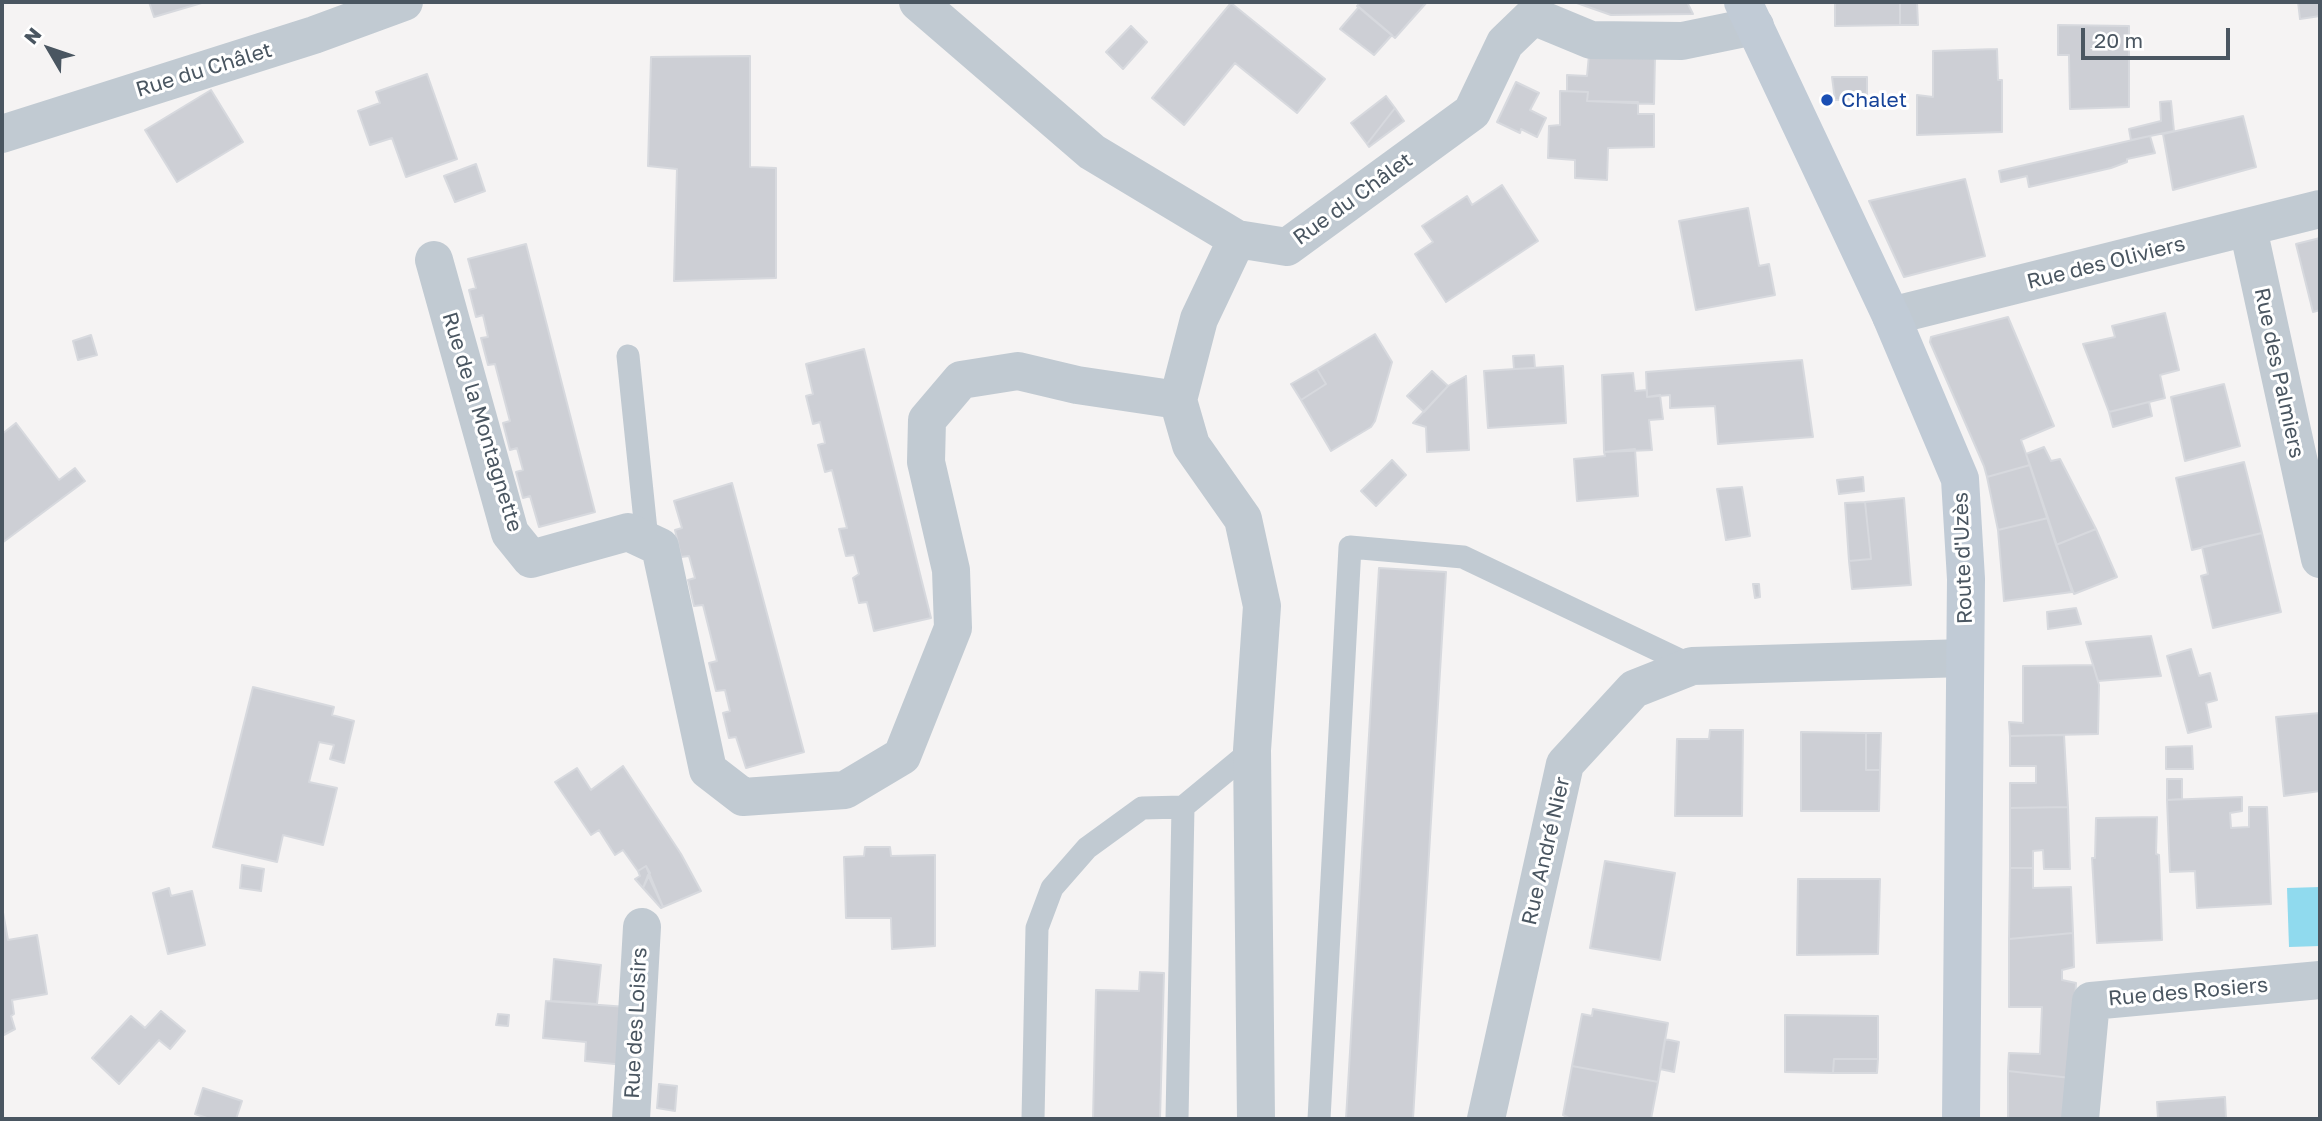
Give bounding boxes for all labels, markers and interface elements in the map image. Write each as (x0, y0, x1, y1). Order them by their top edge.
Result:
north arrow (14, 14, 84, 84)
scale bar (2084, 14, 2233, 58)
text: N (19, 23, 46, 48)
text: 20 m (2094, 27, 2143, 53)
street label: Rue du Châlet (133, 37, 275, 103)
place label: Chalet (1841, 87, 1907, 113)
marker: Chalet (1819, 92, 1835, 108)
street label: Rue du Châlet (1289, 147, 1417, 251)
street label: Rue des Oliviers (2024, 231, 2188, 295)
street label: Rue des Palmiers (2249, 286, 2309, 460)
street label: Rue de la Montagnette (437, 309, 527, 535)
street label: Route d'Uzès (1948, 492, 1978, 624)
street label: Rue André Nier (1517, 774, 1575, 928)
street label: Rue des Loisirs (619, 947, 653, 1099)
street label: Rue des Rosiers (2107, 972, 2269, 1012)

